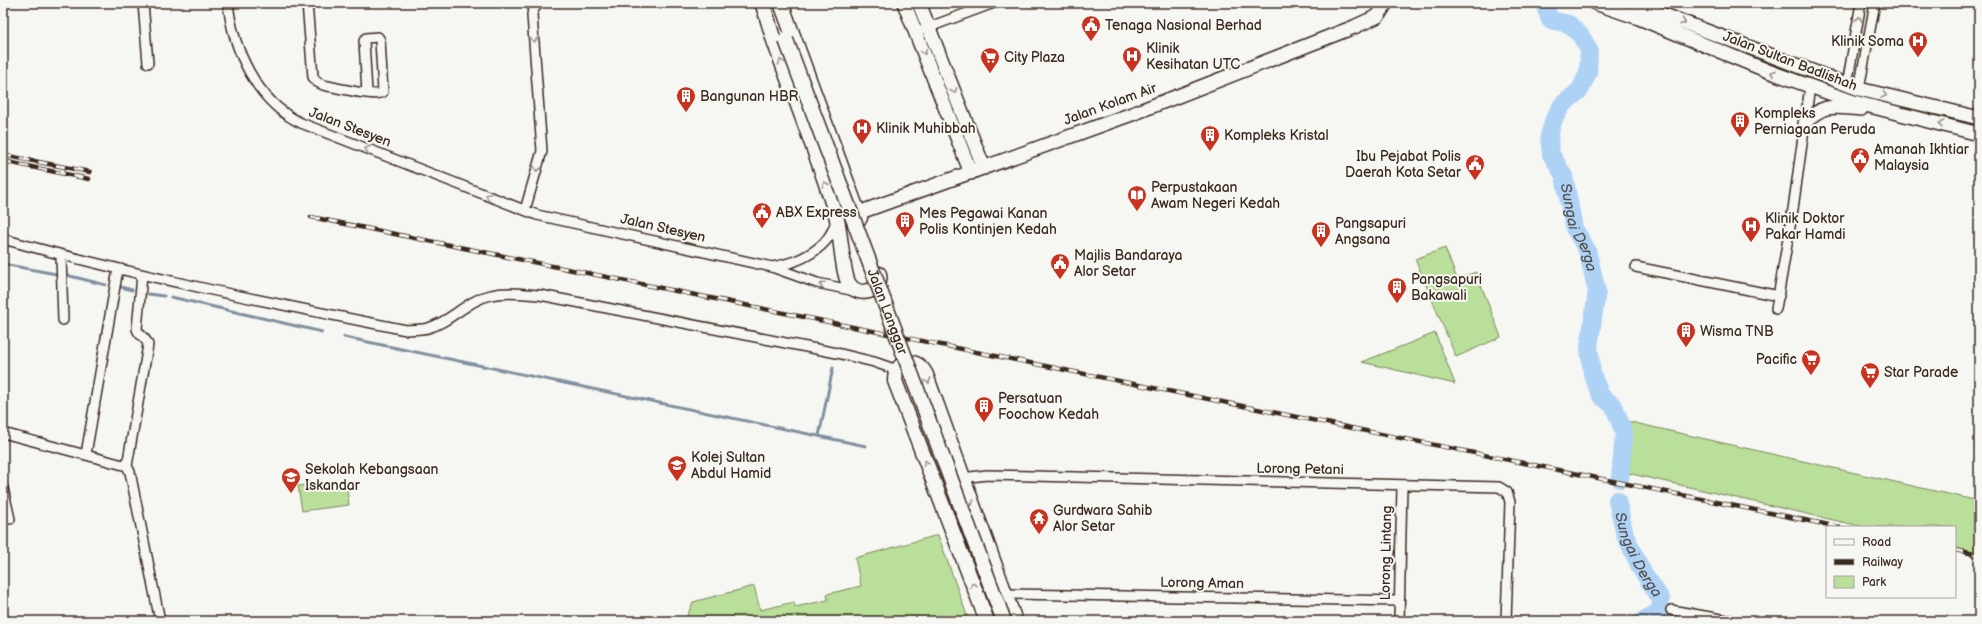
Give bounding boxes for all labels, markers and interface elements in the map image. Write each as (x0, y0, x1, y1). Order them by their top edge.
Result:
public building icon: Tenaga Nasional Berhad (1080, 14, 1102, 42)
one-way arrow (1854, 16, 1862, 22)
place label: Tenaga Nasional Berhad (1105, 17, 1262, 34)
one-way arrow (1679, 17, 1686, 25)
street label: Jalan Sultan Badlishah (1720, 28, 1860, 95)
hospital icon: Klinik Soma (1907, 30, 1929, 58)
place label: Klinik Soma (1831, 33, 1904, 50)
one-way arrow (530, 37, 539, 43)
place label: Klinik Kesihatan UTC (1146, 40, 1240, 73)
hospital icon: Klinik Kesihatan UTC (1121, 45, 1143, 73)
supermarket icon: City Plaza (979, 46, 1001, 74)
one-way arrow (919, 49, 927, 56)
place label: City Plaza (1004, 49, 1065, 66)
one-way arrow (778, 58, 786, 65)
one-way arrow (1770, 70, 1777, 78)
street label: Jalan Kolam Air (1061, 79, 1160, 129)
building icon: Bangunan HBR (675, 85, 697, 113)
place label: Bangunan HBR (700, 88, 799, 105)
one-way arrow (949, 88, 957, 95)
one-way arrow (1880, 90, 1887, 99)
street label: Jalan Stesyen (306, 104, 394, 150)
place label: Kompleks Perniagaan Peruda (1754, 105, 1876, 138)
building icon: Kompleks Perniagaan Peruda (1729, 110, 1751, 138)
hospital icon: Klinik Muhibbah (851, 117, 873, 145)
place label: Klinik Muhibbah (876, 120, 976, 137)
one-way arrow (1938, 121, 1944, 129)
building icon: Kompleks Kristal (1199, 124, 1221, 152)
place label: Kompleks Kristal (1224, 127, 1329, 144)
place label: Amanah Ikhtiar Malaysia (1874, 141, 1970, 174)
one-way arrow (364, 145, 371, 153)
public building icon: Amanah Ikhtiar Malaysia (1849, 146, 1871, 174)
place label: Ibu Pejabat Polis Daerah Kota Setar (1345, 148, 1462, 181)
public building icon: Ibu Pejabat Polis Daerah Kota Setar (1464, 153, 1486, 181)
one-way arrow (533, 165, 542, 172)
place label: Perpustakaan Awam Negeri Kedah (1151, 179, 1280, 212)
one-way arrow (822, 180, 830, 187)
water label: Sungai Derga (1556, 182, 1601, 273)
library icon: Perpustakaan Awam Negeri Kedah (1126, 184, 1148, 212)
one-way arrow (485, 192, 492, 200)
public building icon: ABX Express (751, 201, 773, 229)
place label: ABX Express (776, 204, 857, 221)
place label: Mes Pegawai Kanan Polis Kontinjen Kedah (919, 205, 1057, 238)
street label: Jalan Stesyen (619, 210, 707, 246)
building icon: Mes Pegawai Kanan Polis Kontinjen Kedah (894, 210, 916, 238)
place label: Klinik Doktor Pakar Hamdi (1765, 210, 1846, 243)
place label: Pangsapuri Angsana (1335, 215, 1406, 248)
hospital icon: Klinik Doktor Pakar Hamdi (1740, 215, 1762, 243)
building icon: Pangsapuri Angsana (1310, 220, 1332, 248)
place label: Majlis Bandaraya Alor Setar (1074, 247, 1182, 280)
public building icon: Majlis Bandaraya Alor Setar (1049, 252, 1071, 280)
street label: Jalan Langgar (864, 266, 912, 358)
place label: Pangsapuri Bakawali (1411, 271, 1482, 304)
building icon: Pangsapuri Bakawali (1386, 276, 1408, 304)
one-way arrow (819, 281, 826, 289)
building icon: Wisma TNB (1675, 320, 1697, 348)
place label: Wisma TNB (1700, 323, 1774, 340)
supermarket icon: Pacific (1800, 348, 1822, 376)
place label: Pacific (1756, 351, 1797, 368)
supermarket icon: Star Parade (1859, 361, 1881, 389)
place label: Star Parade (1884, 364, 1958, 381)
one-way arrow (923, 377, 932, 384)
place label: Persatuan Foochow Kedah (998, 390, 1099, 423)
building icon: Persatuan Foochow Kedah (973, 395, 995, 423)
place label: Kolej Sultan Abdul Hamid (691, 449, 771, 482)
school or university icon: Kolej Sultan Abdul Hamid (666, 454, 688, 482)
one-way arrow (923, 460, 931, 467)
street label: Lorong Petani (1256, 460, 1344, 478)
place label: Sekolah Kebangsaan Iskandar (305, 461, 439, 494)
school or university icon: Sekolah Kebangsaan Iskandar (280, 466, 302, 494)
one-way arrow (967, 500, 975, 507)
place label: Gurdwara Sahib Alor Setar (1053, 502, 1152, 535)
street label: Lorong Lintang (1377, 505, 1395, 601)
temple icon: Gurdwara Sahib Alor Setar (1028, 507, 1050, 535)
water label: Sungai Derga (1611, 510, 1667, 601)
legend (1826, 526, 1956, 598)
text: Road (1862, 535, 1891, 550)
text: Railway (1862, 555, 1904, 570)
street label: Lorong Aman (1160, 574, 1244, 592)
text: Park (1862, 575, 1886, 590)
one-way arrow (970, 581, 978, 588)

